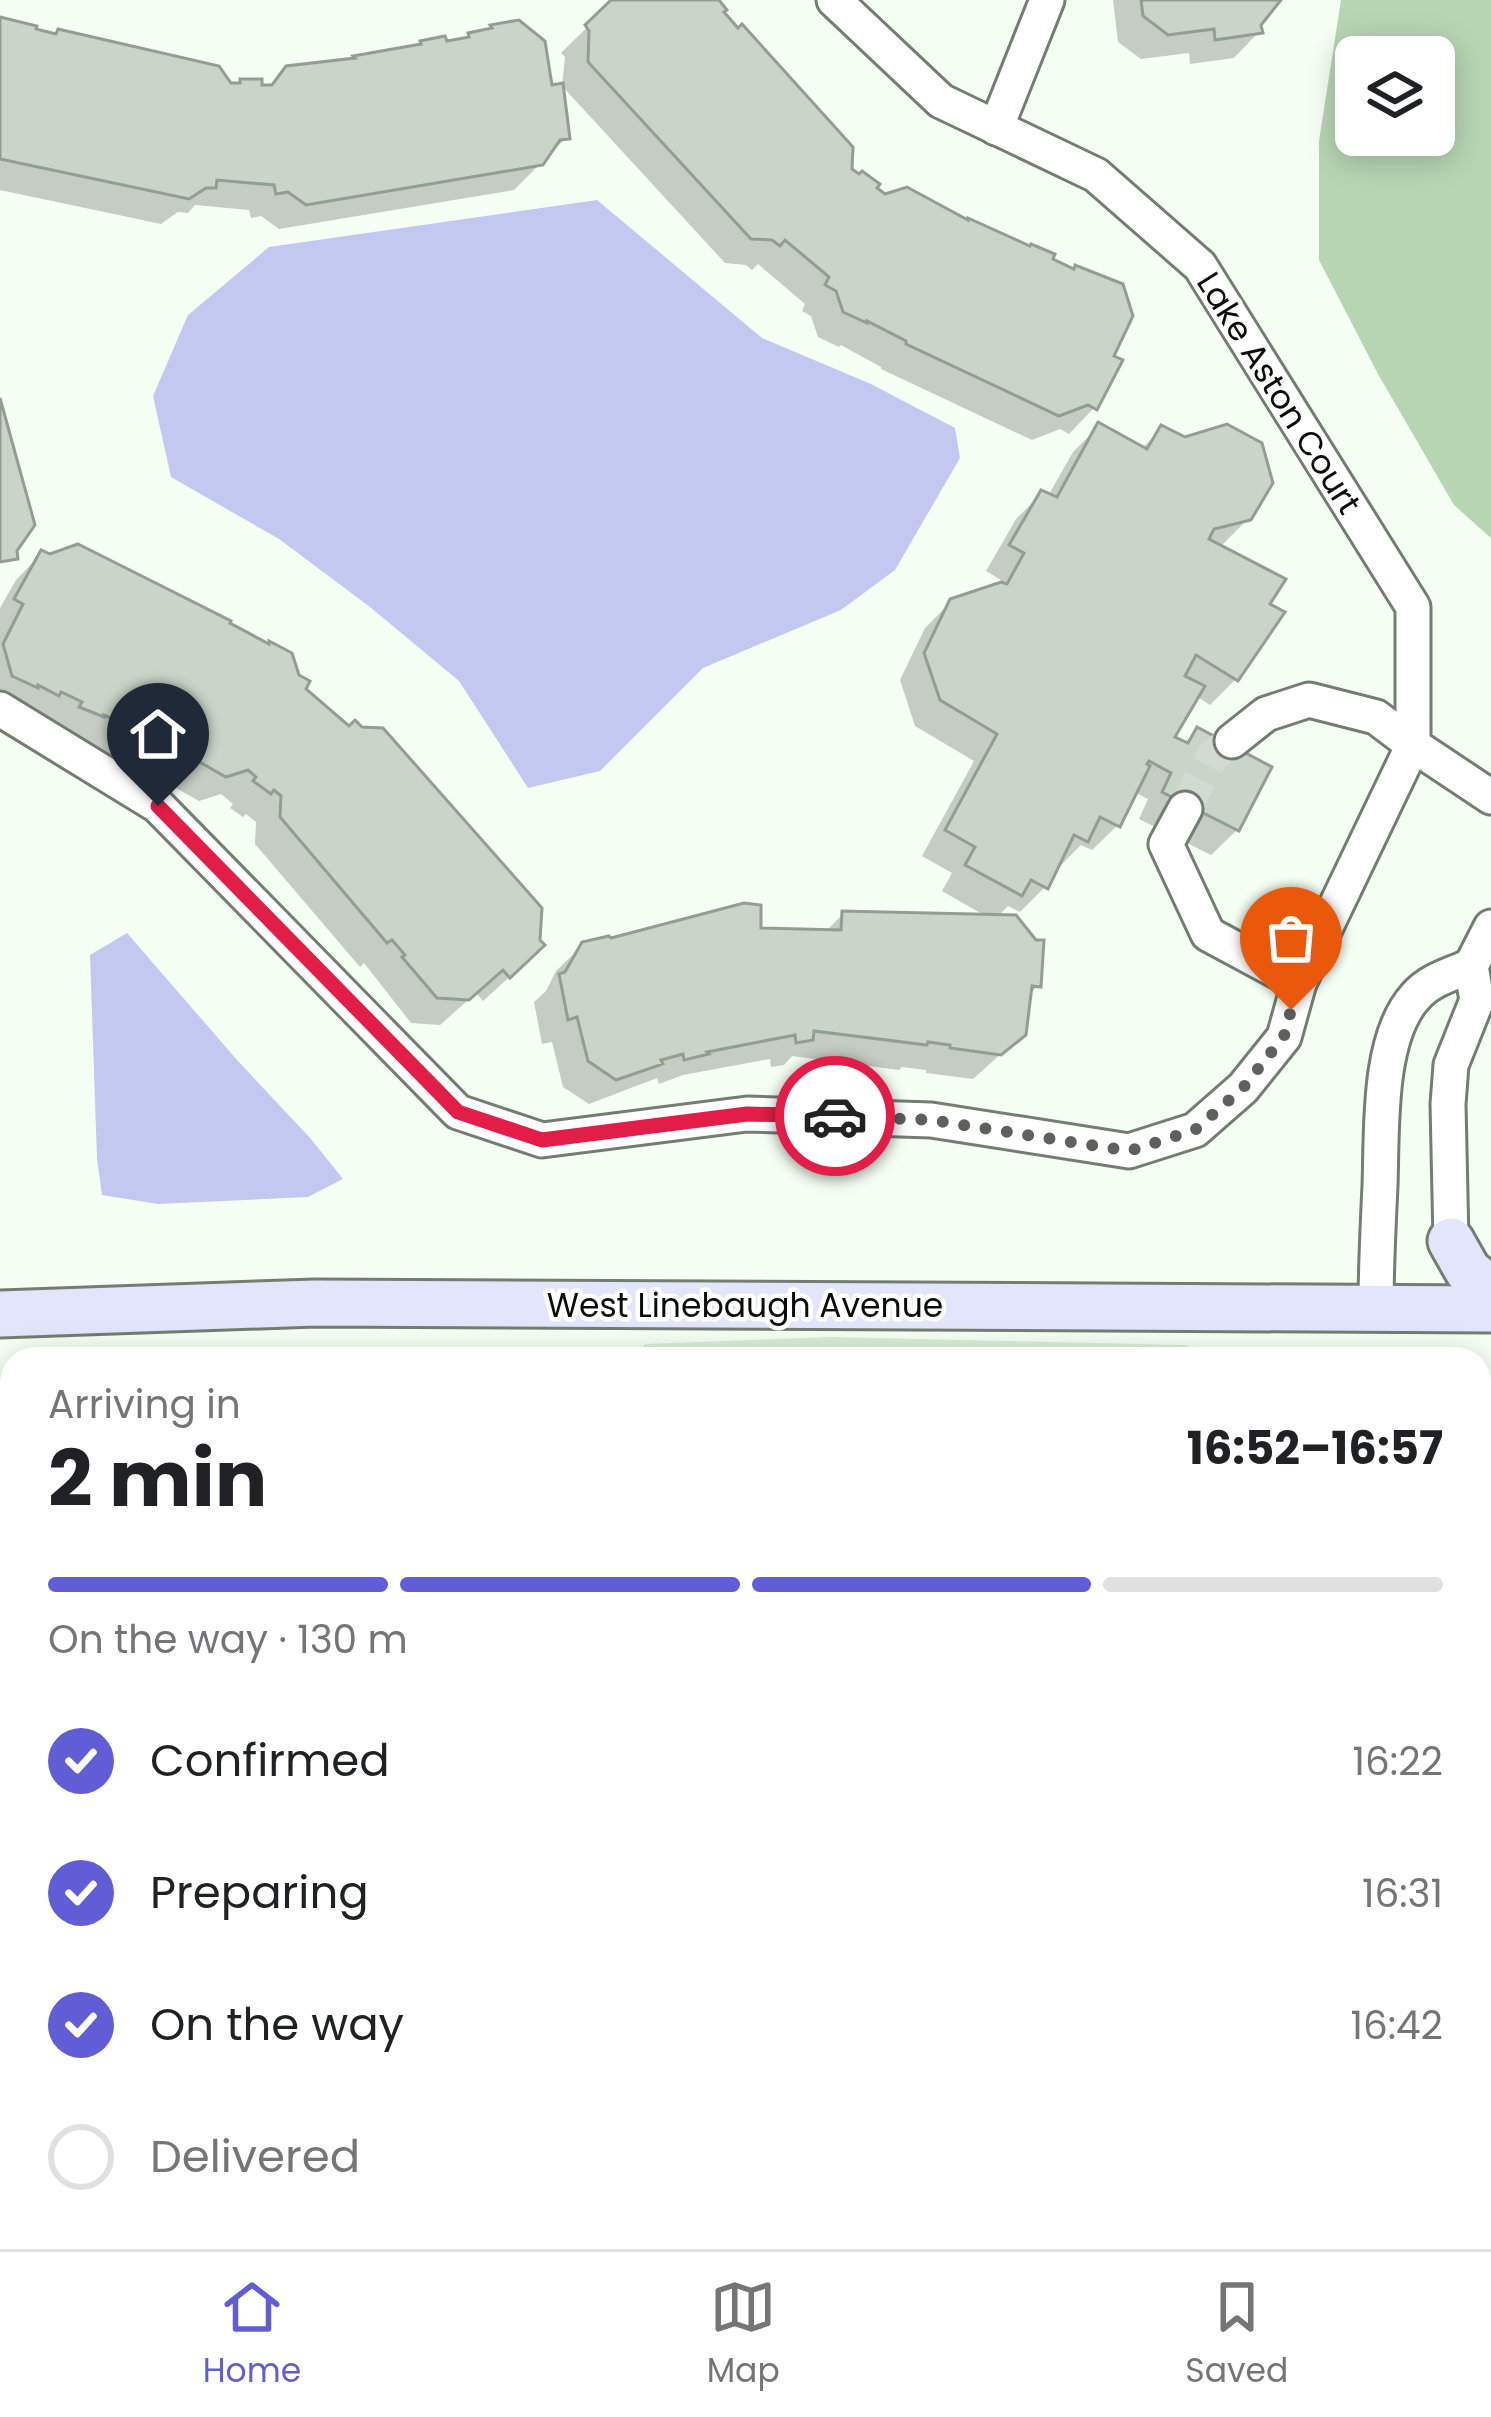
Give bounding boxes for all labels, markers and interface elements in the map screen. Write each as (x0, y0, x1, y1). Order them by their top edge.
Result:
map controls (1335, 36, 1455, 156)
button: layers (1335, 36, 1455, 156)
street label: Lake Aston Court (1186, 263, 1372, 523)
pin (107, 683, 209, 806)
icon: home (125, 701, 191, 767)
pin (1240, 887, 1342, 1010)
icon: bag (1258, 905, 1324, 971)
courier (775, 1056, 895, 1176)
icon: car (802, 1083, 868, 1149)
street label: West Linebaugh Avenue (547, 1282, 943, 1329)
text: Arriving in (48, 1377, 241, 1432)
text: 16:52–16:57 (1187, 1417, 1443, 1480)
text: 2 min (48, 1424, 267, 1533)
text: On the way · 130 m (48, 1612, 408, 1667)
icon: check (48, 1728, 114, 1794)
text: Confirmed (150, 1729, 390, 1792)
text: 16:22 (1353, 1734, 1443, 1789)
icon: check (48, 1860, 114, 1926)
text: Preparing (150, 1861, 369, 1924)
text: 16:31 (1362, 1866, 1443, 1921)
icon: check (48, 1992, 114, 2058)
text: On the way (150, 1993, 404, 2056)
text: 16:42 (1350, 1998, 1443, 2053)
text: Delivered (150, 2125, 360, 2188)
tab: Home (203, 2274, 301, 2396)
tab: Map (707, 2274, 780, 2396)
tab: Saved (1185, 2274, 1288, 2396)

